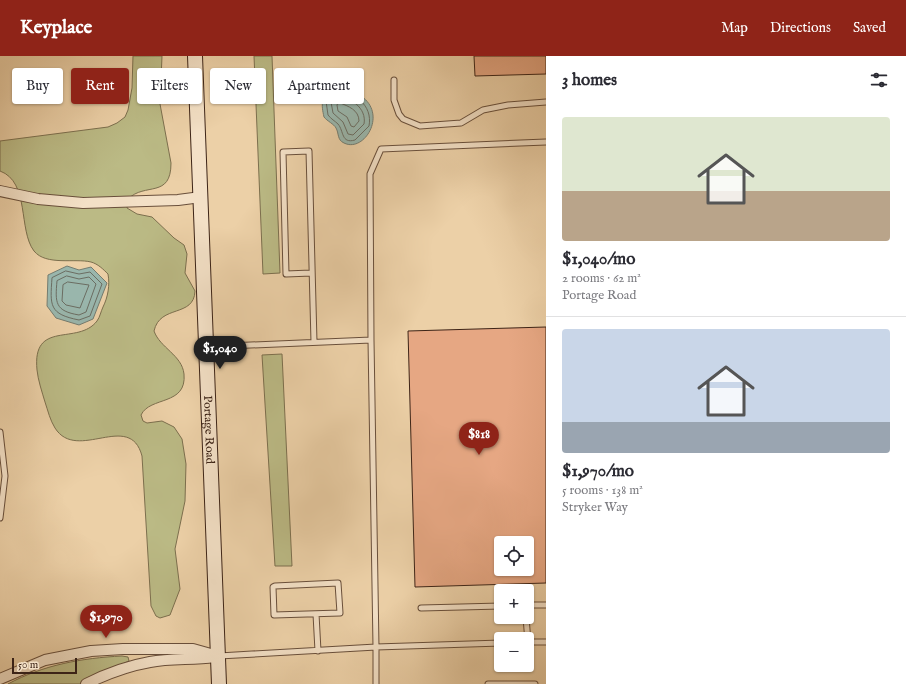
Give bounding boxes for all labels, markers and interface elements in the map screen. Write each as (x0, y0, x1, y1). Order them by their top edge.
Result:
text: Keyplace (20, 16, 92, 40)
text: Map (721, 19, 748, 37)
text: Directions (770, 19, 831, 37)
text: Saved (853, 19, 886, 37)
chip: Buy (12, 68, 63, 104)
chip: Rent (71, 68, 129, 104)
chip: Filters (137, 68, 202, 104)
chip: New (210, 68, 266, 104)
chip: Apartment (274, 68, 364, 104)
icon: filters (868, 69, 890, 91)
text: 3 homes (562, 70, 617, 91)
icon: home (690, 143, 762, 215)
text: $1,040/mo (562, 249, 635, 270)
text: 2 rooms · 62 m² (562, 270, 641, 287)
text: Portage Road (562, 287, 636, 304)
pin: $1,040 (187, 336, 253, 370)
text: $1,040 (203, 340, 237, 357)
icon: home (690, 355, 762, 427)
street label: Portage Road (200, 395, 218, 465)
pin: $818 (455, 422, 503, 456)
text: $818 (468, 426, 490, 443)
text: $1,970/mo (562, 461, 634, 482)
text: 5 rooms · 138 m² (562, 482, 643, 499)
text: Stryker Way (562, 499, 628, 516)
map controls (494, 536, 534, 672)
button: locate (494, 536, 534, 576)
button: + (494, 584, 534, 624)
pin: $1,970 (73, 605, 139, 639)
text: $1,970 (89, 609, 123, 626)
button: − (494, 632, 534, 672)
scale bar (12, 656, 77, 675)
text: 50 m (18, 658, 38, 672)

